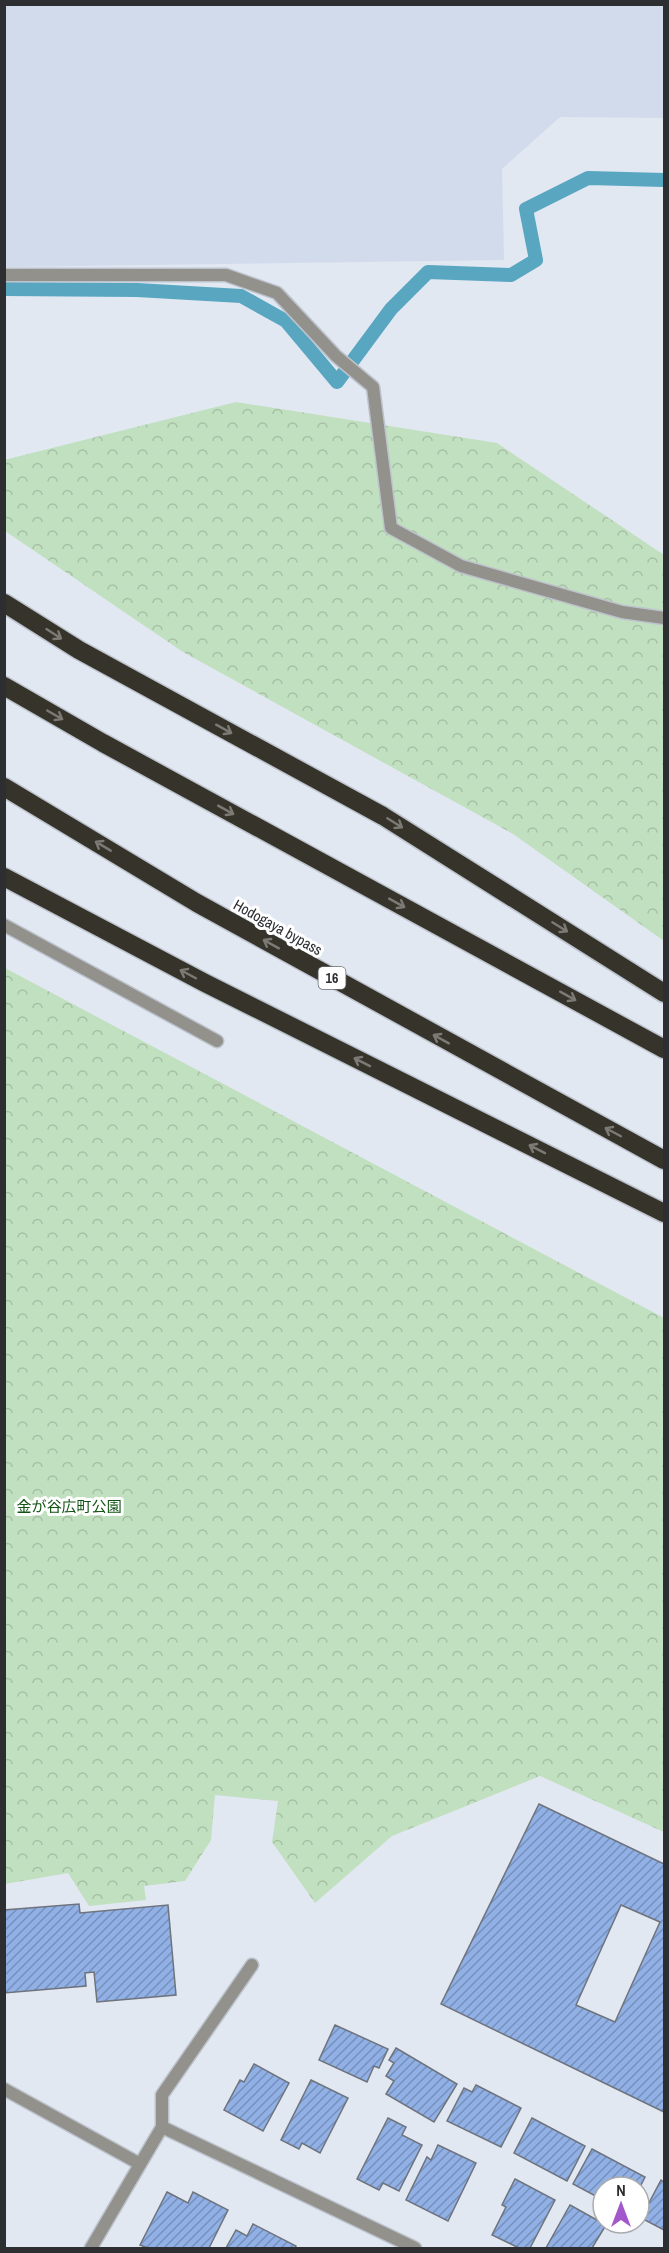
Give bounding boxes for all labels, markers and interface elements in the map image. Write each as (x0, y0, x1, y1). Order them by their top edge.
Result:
one-way arrow (45, 629, 62, 641)
one-way arrow (46, 709, 63, 721)
one-way arrow (215, 723, 232, 735)
one-way arrow (216, 805, 234, 816)
one-way arrow (386, 818, 403, 830)
one-way arrow (95, 840, 112, 852)
street label: Hodogaya bypass (230, 894, 326, 960)
one-way arrow (388, 897, 405, 909)
one-way arrow (551, 922, 568, 934)
one-way arrow (263, 938, 280, 950)
road number: 16 (318, 967, 346, 989)
one-way arrow (179, 968, 197, 980)
one-way arrow (559, 990, 576, 1002)
one-way arrow (433, 1033, 451, 1044)
one-way arrow (354, 1056, 372, 1067)
one-way arrow (605, 1126, 622, 1138)
one-way arrow (528, 1143, 546, 1155)
park label: 金が谷広町公園 (16, 1496, 122, 1517)
north arrow (591, 2175, 651, 2235)
text: N (616, 2179, 626, 2201)

